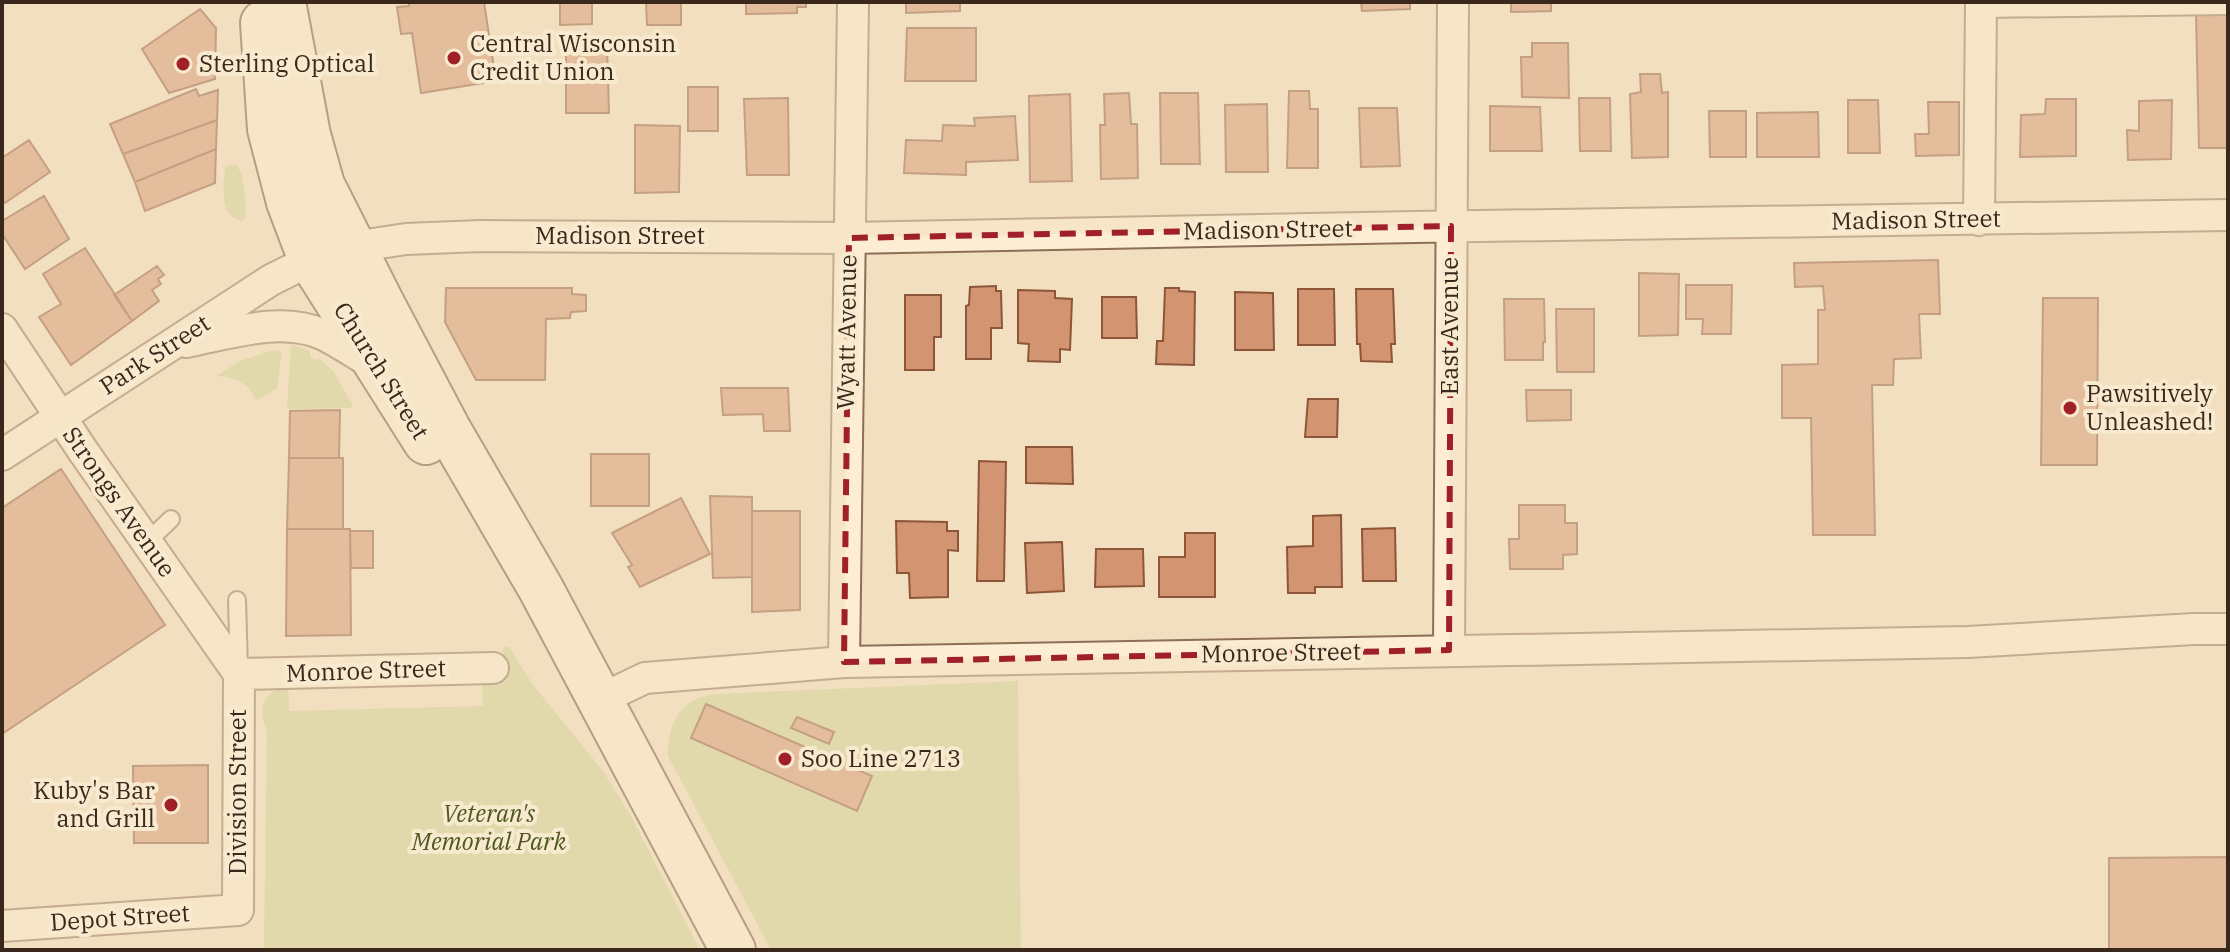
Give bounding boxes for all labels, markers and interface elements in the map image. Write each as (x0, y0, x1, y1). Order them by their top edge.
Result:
place label: Central Wisconsin Credit Union (470, 27, 676, 87)
place label: Sterling Optical (199, 47, 374, 79)
marker: Central Wisconsin Credit Union (445, 49, 463, 67)
marker: Sterling Optical (174, 55, 192, 73)
street label: Madison Street (1831, 202, 2001, 236)
street label: Madison Street (1183, 212, 1353, 246)
street label: Madison Street (535, 219, 705, 251)
street label: Wyatt Avenue (829, 254, 863, 410)
street label: East Avenue (1433, 257, 1465, 395)
street label: Church Street (327, 296, 437, 445)
street label: Park Street (93, 307, 216, 402)
place label: Pawsitively Unleashed! (2086, 377, 2214, 437)
marker: Pawsitively Unleashed! (2061, 399, 2079, 417)
street label: Strongs Avenue (56, 420, 184, 583)
street label: Monroe Street (1201, 635, 1361, 669)
street label: Monroe Street (285, 651, 447, 689)
street label: Division Street (221, 709, 253, 875)
place label: Soo Line 2713 (801, 742, 961, 774)
marker: Soo Line 2713 (776, 750, 794, 768)
place label: Kuby's Bar and Grill (33, 774, 155, 834)
marker: Kuby's Bar and Grill (162, 796, 180, 814)
park label: Veteran's Memorial Park (411, 797, 567, 857)
street label: Depot Street (49, 896, 191, 938)

